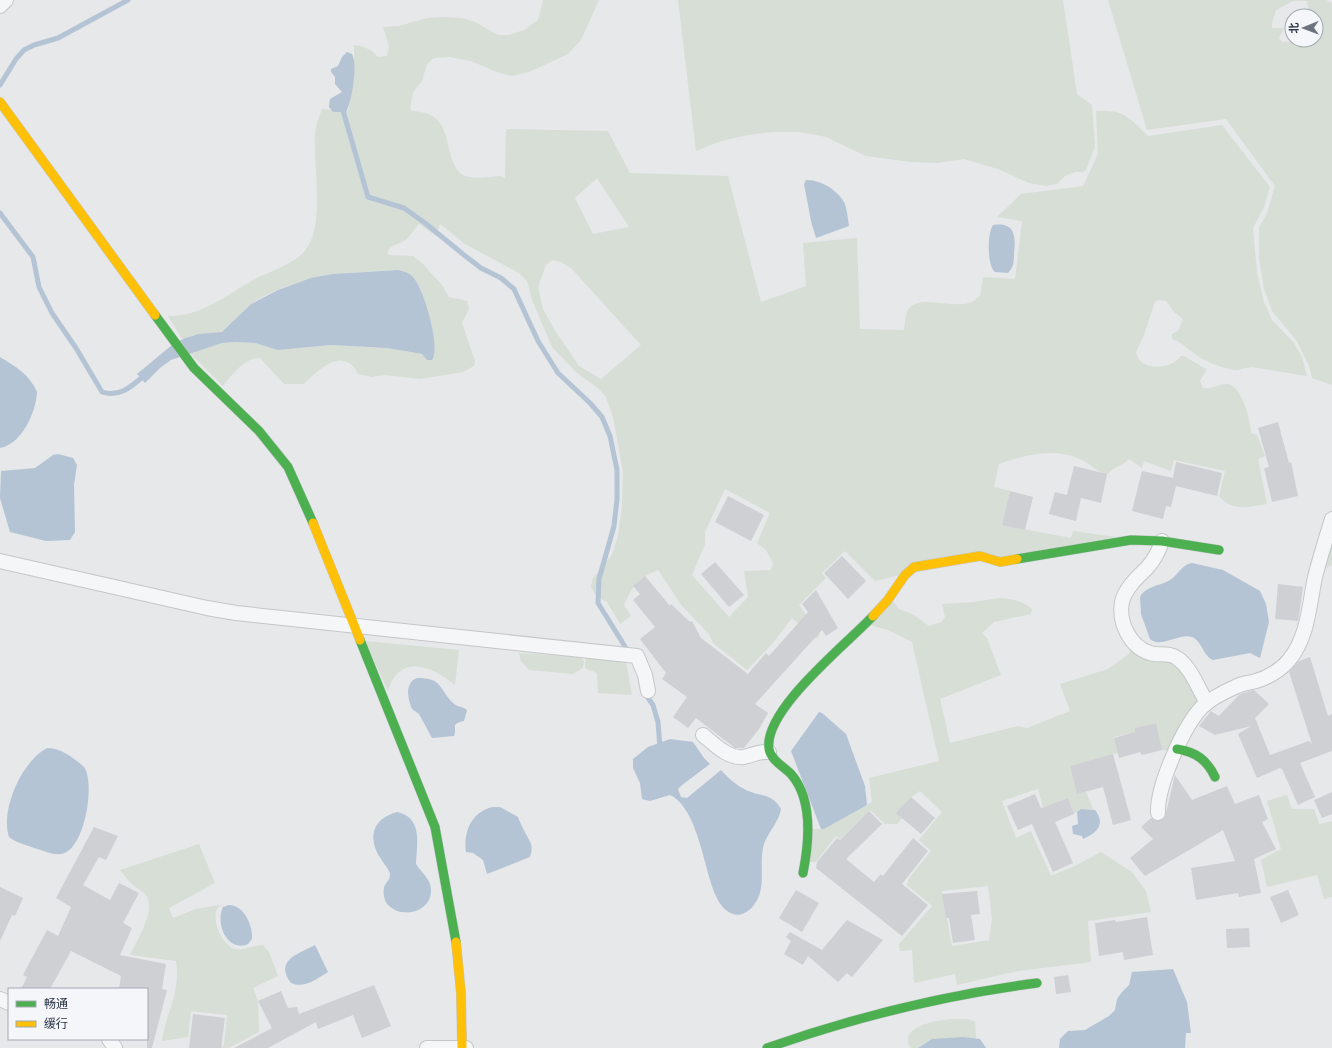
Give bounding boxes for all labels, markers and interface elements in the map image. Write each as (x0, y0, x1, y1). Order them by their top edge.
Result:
north arrow (1284, 8, 1324, 48)
text: 北 (1287, 23, 1301, 34)
legend (8, 988, 148, 1040)
text: 畅通 (44, 996, 68, 1012)
text: 缓行 (44, 1016, 68, 1032)

